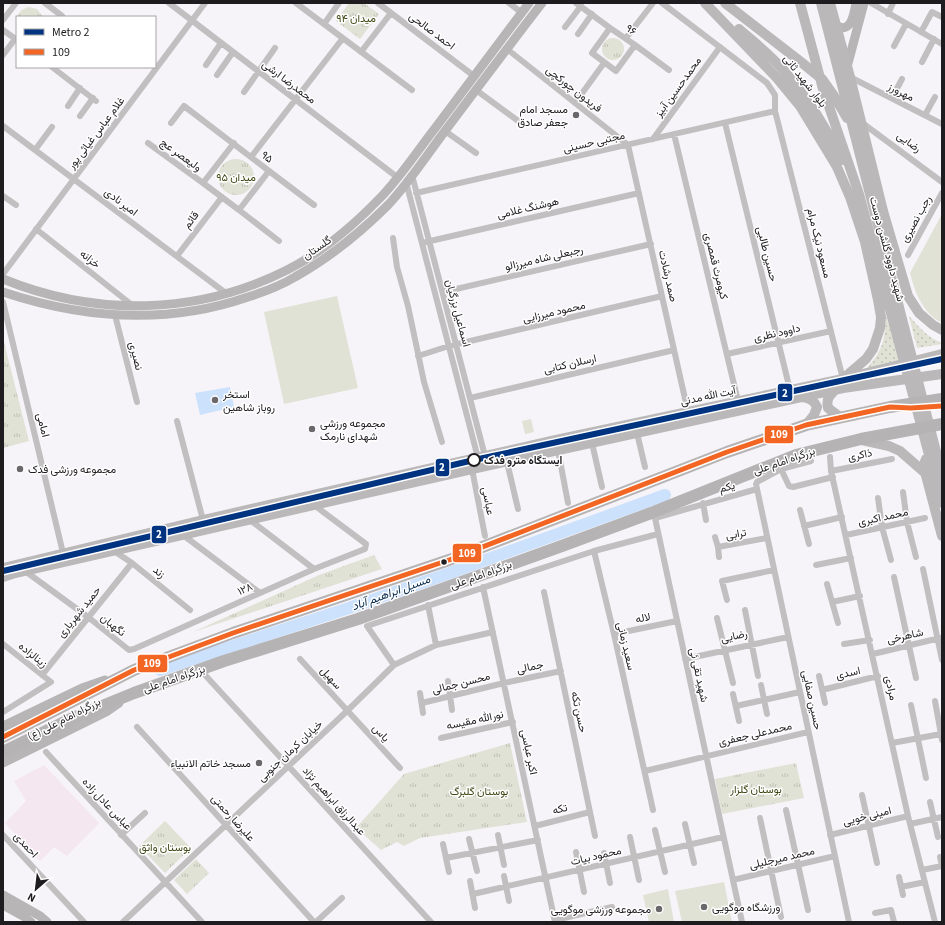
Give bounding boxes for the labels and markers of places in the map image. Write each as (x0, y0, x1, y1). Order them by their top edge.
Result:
place label: مسجد امام جعفر صادق (517, 102, 568, 130)
marker: مسجد امام جعفر صادق (571, 110, 581, 120)
place label: استخر روباز شاهین (222, 387, 275, 415)
marker: استخر روباز شاهین (210, 395, 220, 405)
place label: مجموعه ورزشی شهدای نارمک (320, 416, 386, 444)
marker: مجموعه ورزشی شهدای نارمک (307, 424, 317, 434)
marker: ایستگاه مترو فدک (467, 453, 481, 467)
place label: ایستگاه مترو فدک (484, 453, 562, 468)
place label: مجموعه ورزشی فدک (28, 462, 116, 477)
marker: مجموعه ورزشی فدک (15, 464, 25, 474)
unlabelled marker (439, 557, 449, 567)
place label: مسجد خاتم الانبیاء (170, 756, 251, 771)
marker: مسجد خاتم الانبیاء (254, 758, 264, 768)
place label: ورزشگاه موگویی (712, 900, 781, 915)
place label: مجموعه ورزشی موگویی (551, 902, 651, 917)
marker: ورزشگاه موگویی (699, 902, 709, 912)
marker: مجموعه ورزشی موگویی (654, 904, 664, 914)

